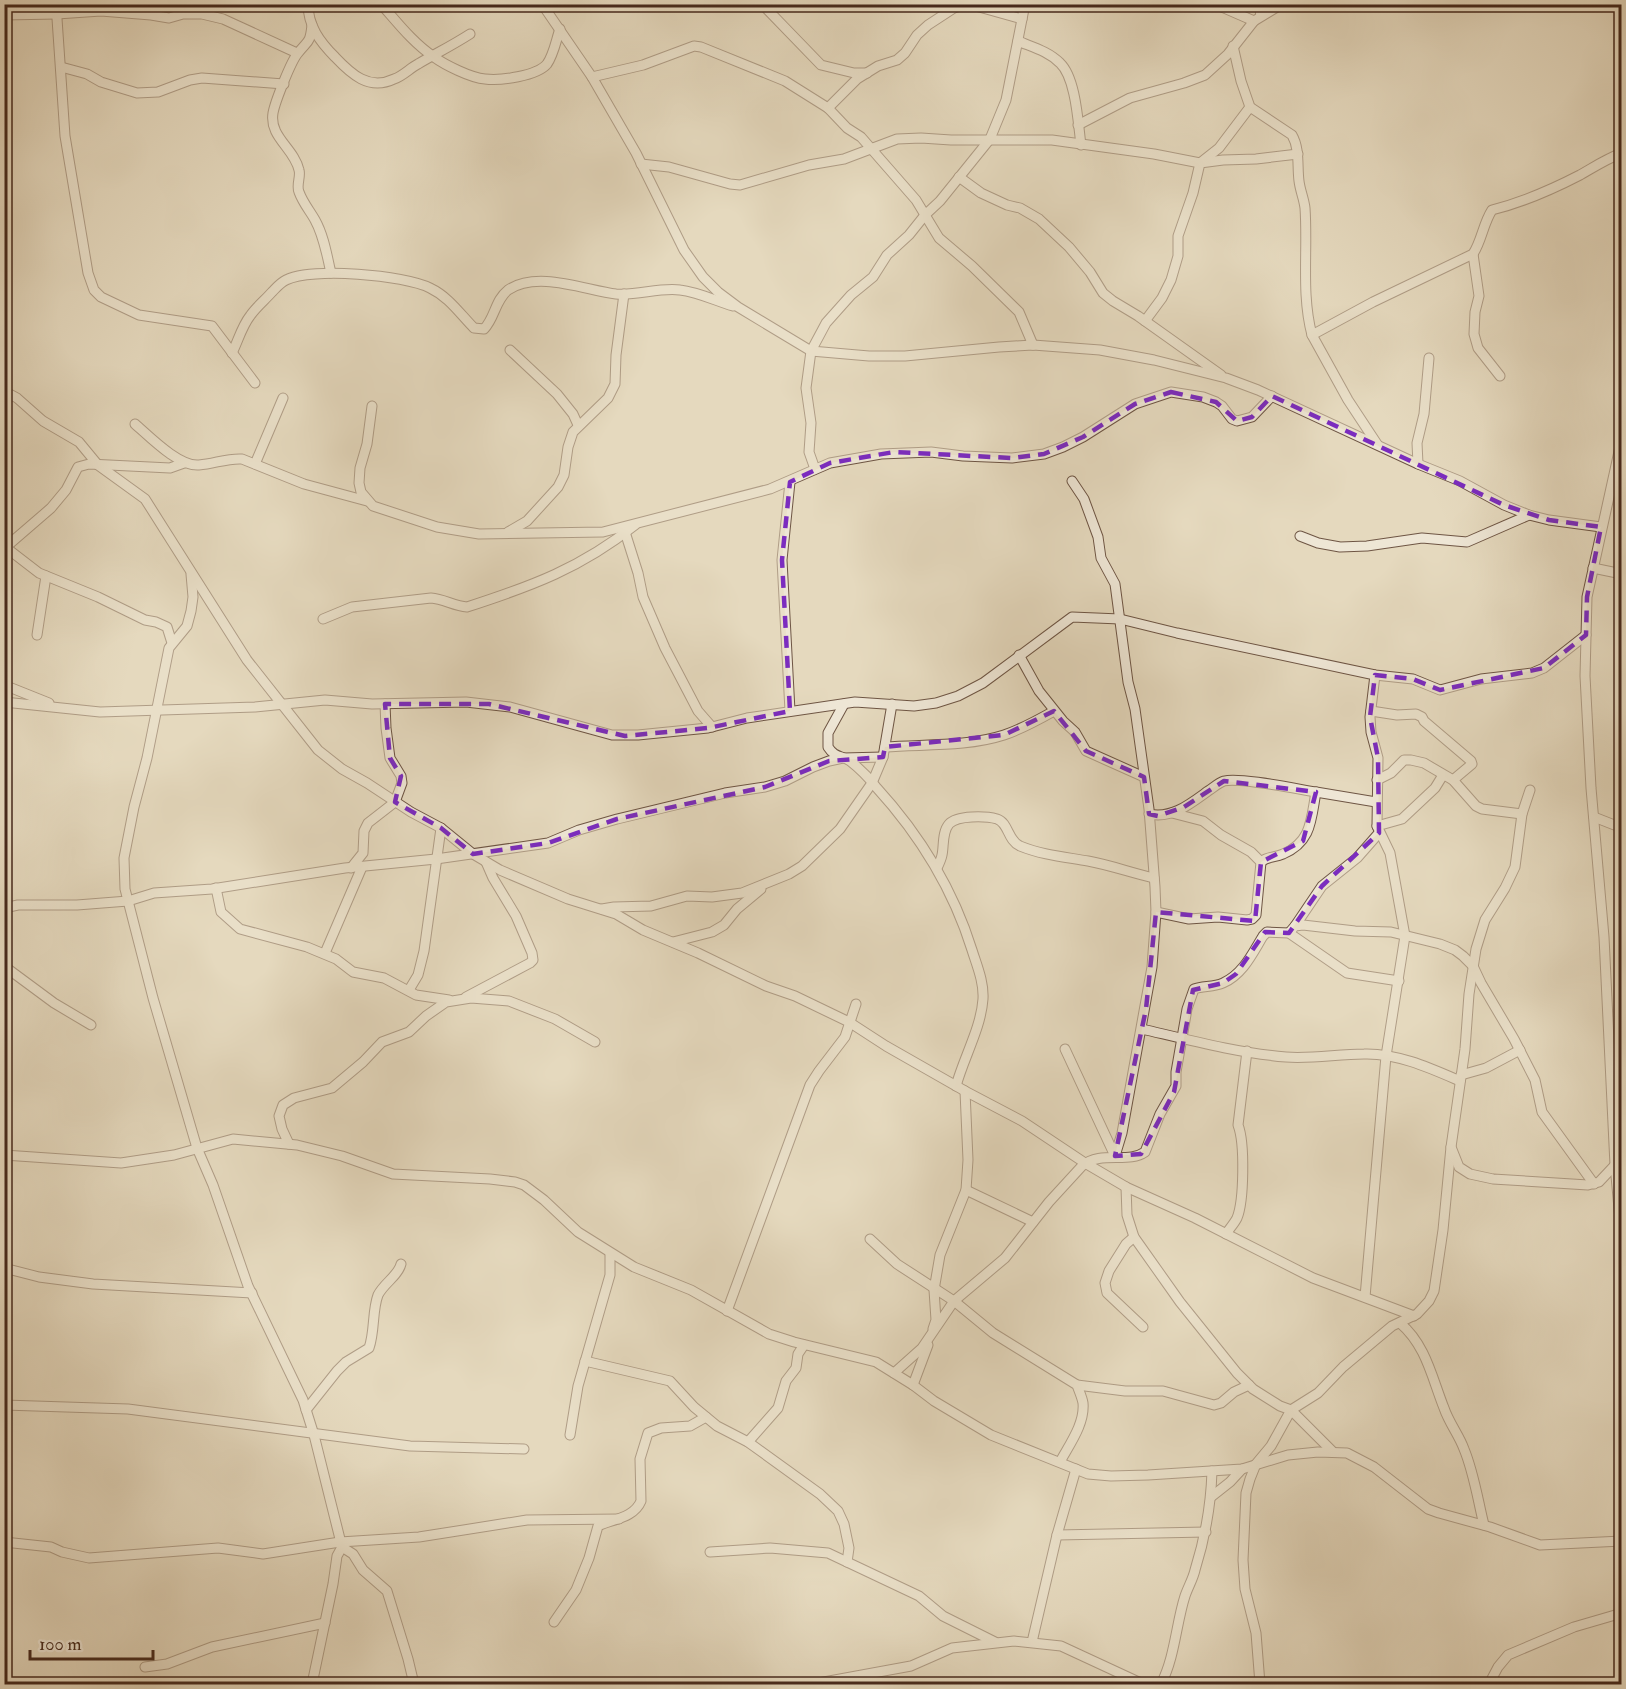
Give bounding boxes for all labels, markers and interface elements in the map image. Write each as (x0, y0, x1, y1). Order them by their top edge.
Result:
scale bar (30, 1623, 153, 1661)
text: 100 m (39, 1633, 82, 1656)

